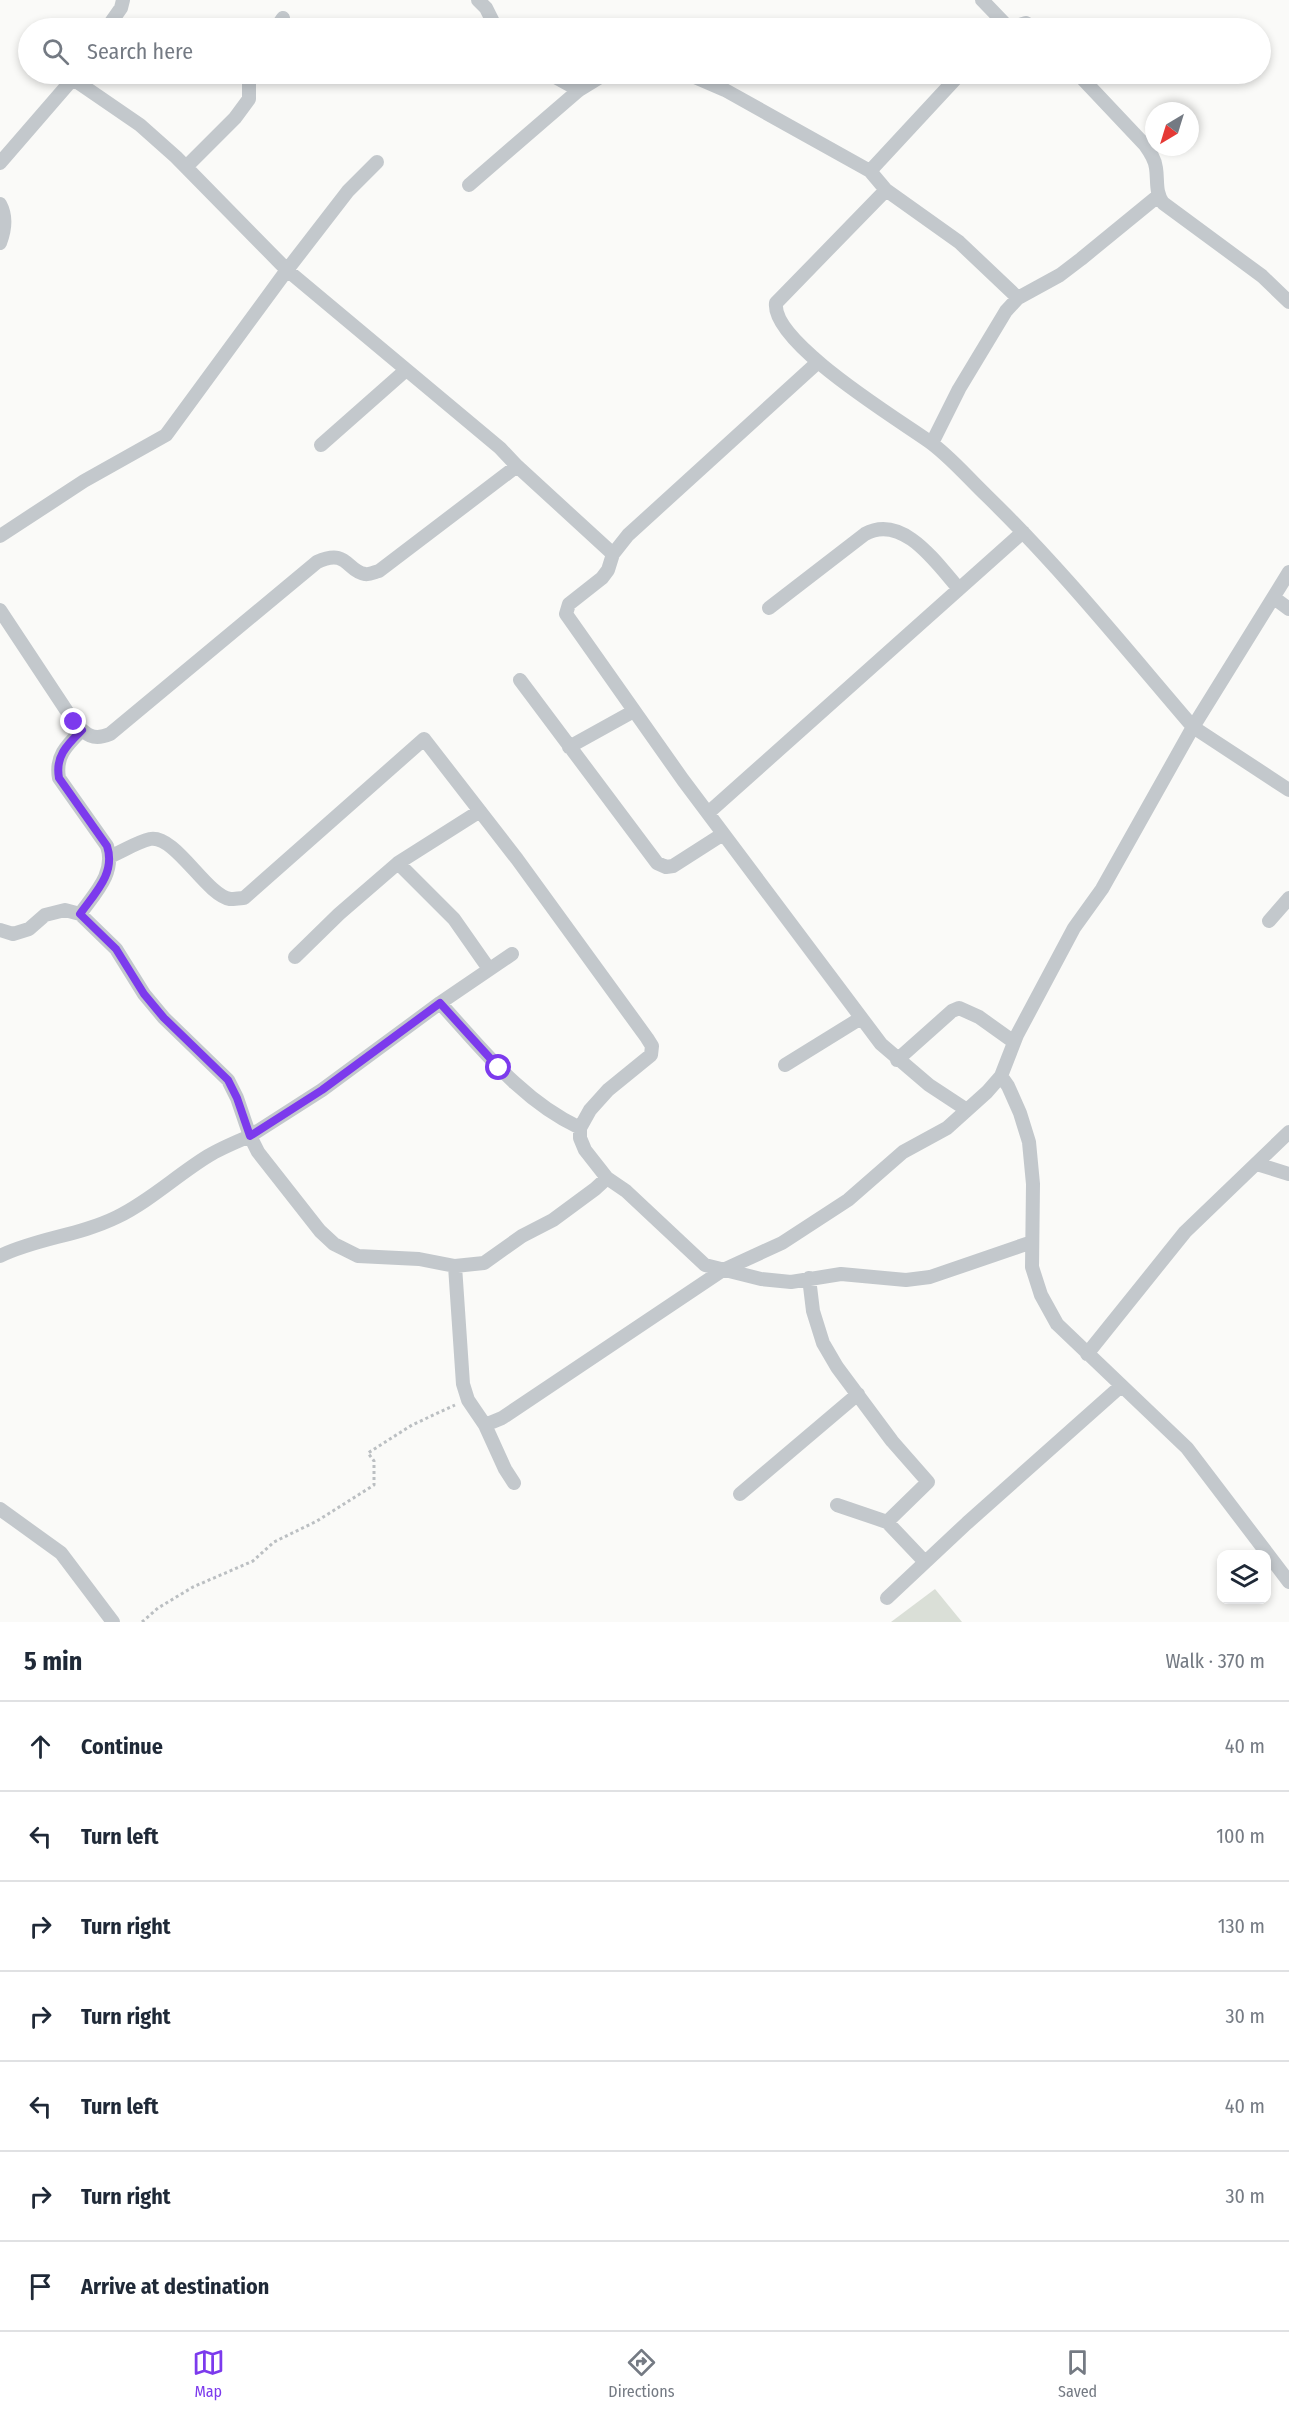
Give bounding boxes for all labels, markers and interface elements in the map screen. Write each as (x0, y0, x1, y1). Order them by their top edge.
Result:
search box (18, 18, 1271, 84)
icon: search (39, 35, 72, 68)
text: Search here (87, 38, 193, 65)
north arrow (1145, 102, 1199, 156)
route end (60, 708, 86, 734)
route start (485, 1054, 511, 1080)
map controls (1217, 1550, 1271, 1604)
button: layers (1217, 1550, 1271, 1604)
text: 5 min (24, 1646, 82, 1677)
text: Walk · 370 m (1165, 1649, 1265, 1673)
icon: ahead (24, 1730, 57, 1763)
text: Continue (81, 1733, 163, 1760)
text: 40 m (1225, 1734, 1265, 1758)
icon: left (24, 1820, 57, 1853)
text: Turn left (81, 1823, 159, 1850)
text: 100 m (1216, 1824, 1265, 1848)
icon: right (24, 1910, 57, 1943)
text: Turn right (81, 1913, 170, 1940)
text: 130 m (1218, 1914, 1265, 1938)
icon: right (24, 2000, 57, 2033)
text: Turn right (81, 2003, 170, 2030)
text: 30 m (1225, 2004, 1265, 2028)
icon: left (24, 2090, 57, 2123)
text: Turn left (81, 2093, 159, 2120)
text: 40 m (1225, 2094, 1265, 2118)
icon: right (24, 2180, 57, 2213)
text: Turn right (81, 2183, 170, 2210)
text: 30 m (1225, 2184, 1265, 2208)
icon: arrive (24, 2270, 57, 2303)
text: Arrive at destination (81, 2273, 269, 2300)
tab: Map (192, 2346, 225, 2401)
tab: Directions (608, 2346, 675, 2401)
tab: Saved (1058, 2346, 1097, 2401)

